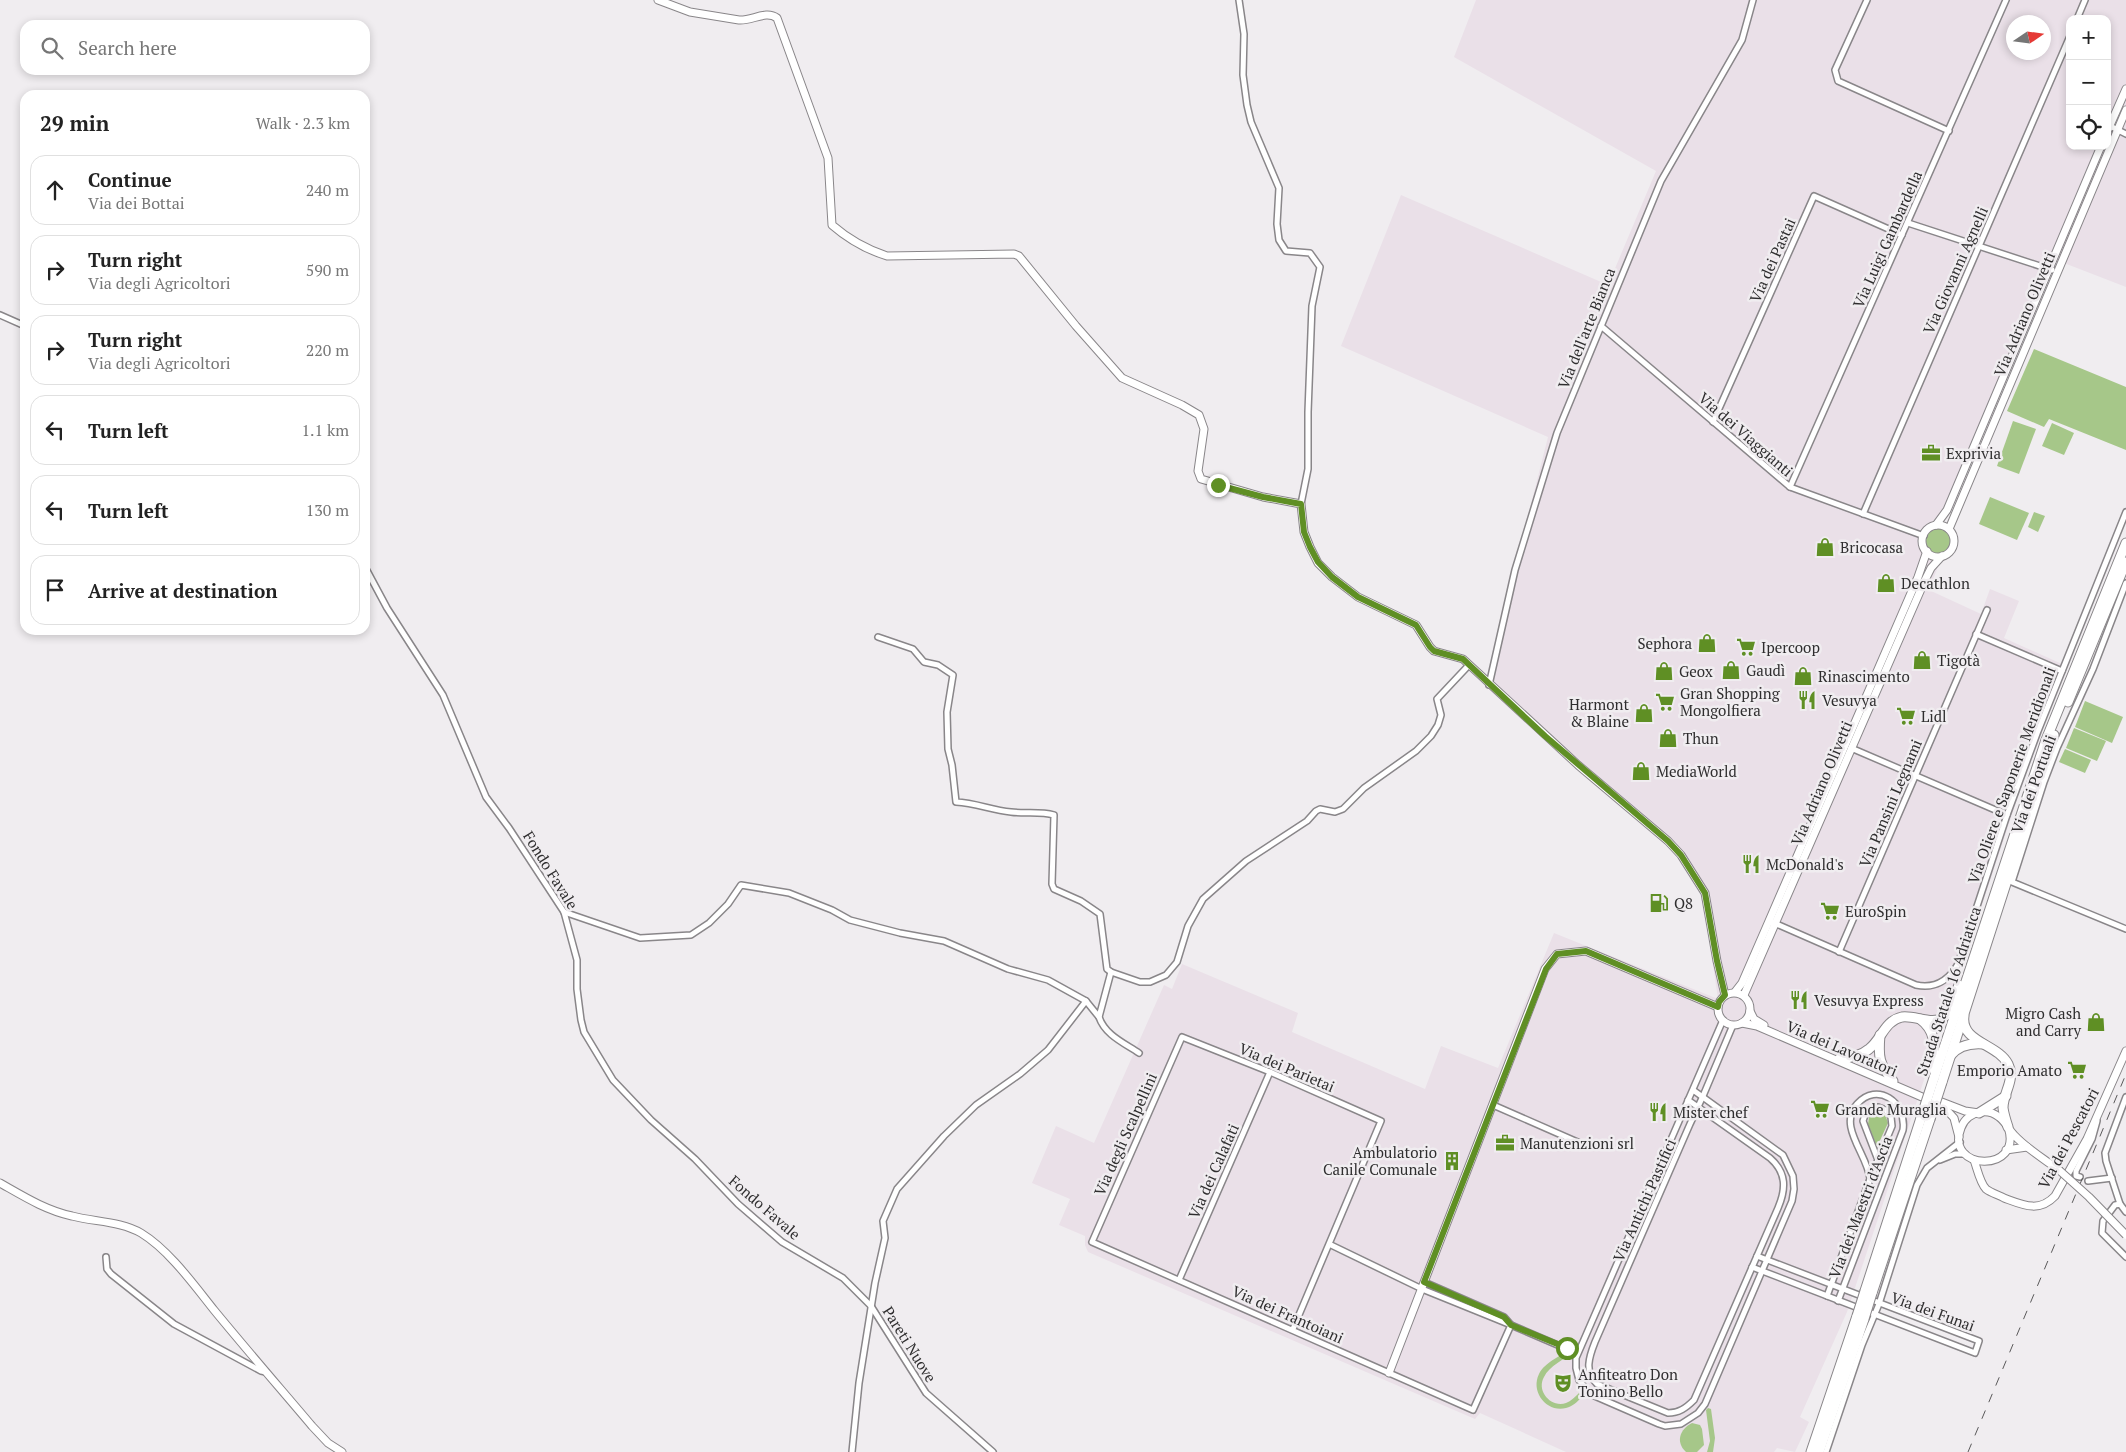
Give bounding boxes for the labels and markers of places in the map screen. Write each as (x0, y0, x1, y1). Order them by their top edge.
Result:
office icon: Exprivia (1920, 442, 1942, 464)
place label: Exprivia (1946, 443, 2001, 463)
shop icon: Bricocasa (1814, 536, 1836, 558)
place label: Bricocasa (1840, 537, 1904, 557)
shop icon: Decathlon (1875, 572, 1897, 594)
place label: Decathlon (1901, 573, 1970, 593)
shop icon: Sephora (1696, 632, 1718, 654)
place label: Sephora (1637, 633, 1692, 653)
supermarket icon: Ipercoop (1735, 636, 1757, 658)
place label: Ipercoop (1761, 637, 1820, 657)
shop icon: Tigotà (1911, 649, 1933, 671)
place label: Tigotà (1937, 650, 1980, 670)
shop icon: Gaudì (1720, 659, 1742, 681)
shop icon: Geox (1653, 660, 1675, 682)
place label: Gaudì (1746, 660, 1785, 680)
place label: Geox (1679, 661, 1713, 681)
shop icon: Rinascimento (1792, 665, 1814, 687)
place label: Rinascimento (1818, 666, 1910, 686)
place label: Gran Shopping Mongolfiera (1680, 683, 1781, 720)
restaurant icon: Vesuvya (1796, 689, 1818, 711)
place label: Vesuvya (1822, 690, 1877, 710)
supermarket icon: Gran Shopping Mongolfiera (1654, 691, 1676, 713)
place label: Harmont & Blaine (1569, 694, 1629, 731)
shop icon: Harmont & Blaine (1633, 702, 1655, 724)
supermarket icon: Lidl (1895, 705, 1917, 727)
place label: Lidl (1921, 706, 1947, 726)
shop icon: Thun (1657, 727, 1679, 749)
place label: Thun (1683, 728, 1719, 748)
shop icon: MediaWorld (1630, 760, 1652, 782)
place label: MediaWorld (1656, 761, 1737, 781)
restaurant icon: McDonald's (1740, 853, 1762, 875)
place label: McDonald's (1766, 854, 1844, 874)
fuel station icon: Q8 (1648, 892, 1670, 914)
place label: Q8 (1674, 893, 1693, 913)
supermarket icon: EuroSpin (1819, 900, 1841, 922)
place label: EuroSpin (1845, 901, 1906, 921)
restaurant icon: Vesuvya Express (1788, 989, 1810, 1011)
place label: Vesuvya Express (1814, 990, 1924, 1010)
place label: Migro Cash and Carry (2005, 1003, 2081, 1040)
shop icon: Migro Cash and Carry (2085, 1011, 2107, 1033)
supermarket icon: Emporio Amato (2066, 1059, 2088, 1081)
place label: Emporio Amato (1957, 1060, 2062, 1080)
supermarket icon: Grande Muraglia (1809, 1098, 1831, 1120)
place label: Grande Muraglia (1835, 1099, 1947, 1119)
restaurant icon: Mister chef (1647, 1101, 1669, 1123)
place label: Mister chef (1673, 1102, 1749, 1122)
office icon: Manutenzioni srl (1494, 1132, 1516, 1154)
place label: Manutenzioni srl (1520, 1133, 1634, 1153)
place label: Ambulatorio Canile Comunale (1323, 1142, 1437, 1179)
building icon: Ambulatorio Canile Comunale (1441, 1150, 1463, 1172)
place label: Anfiteatro Don Tonino Bello (1578, 1364, 1678, 1401)
theatre icon: Anfiteatro Don Tonino Bello (1552, 1372, 1574, 1394)

